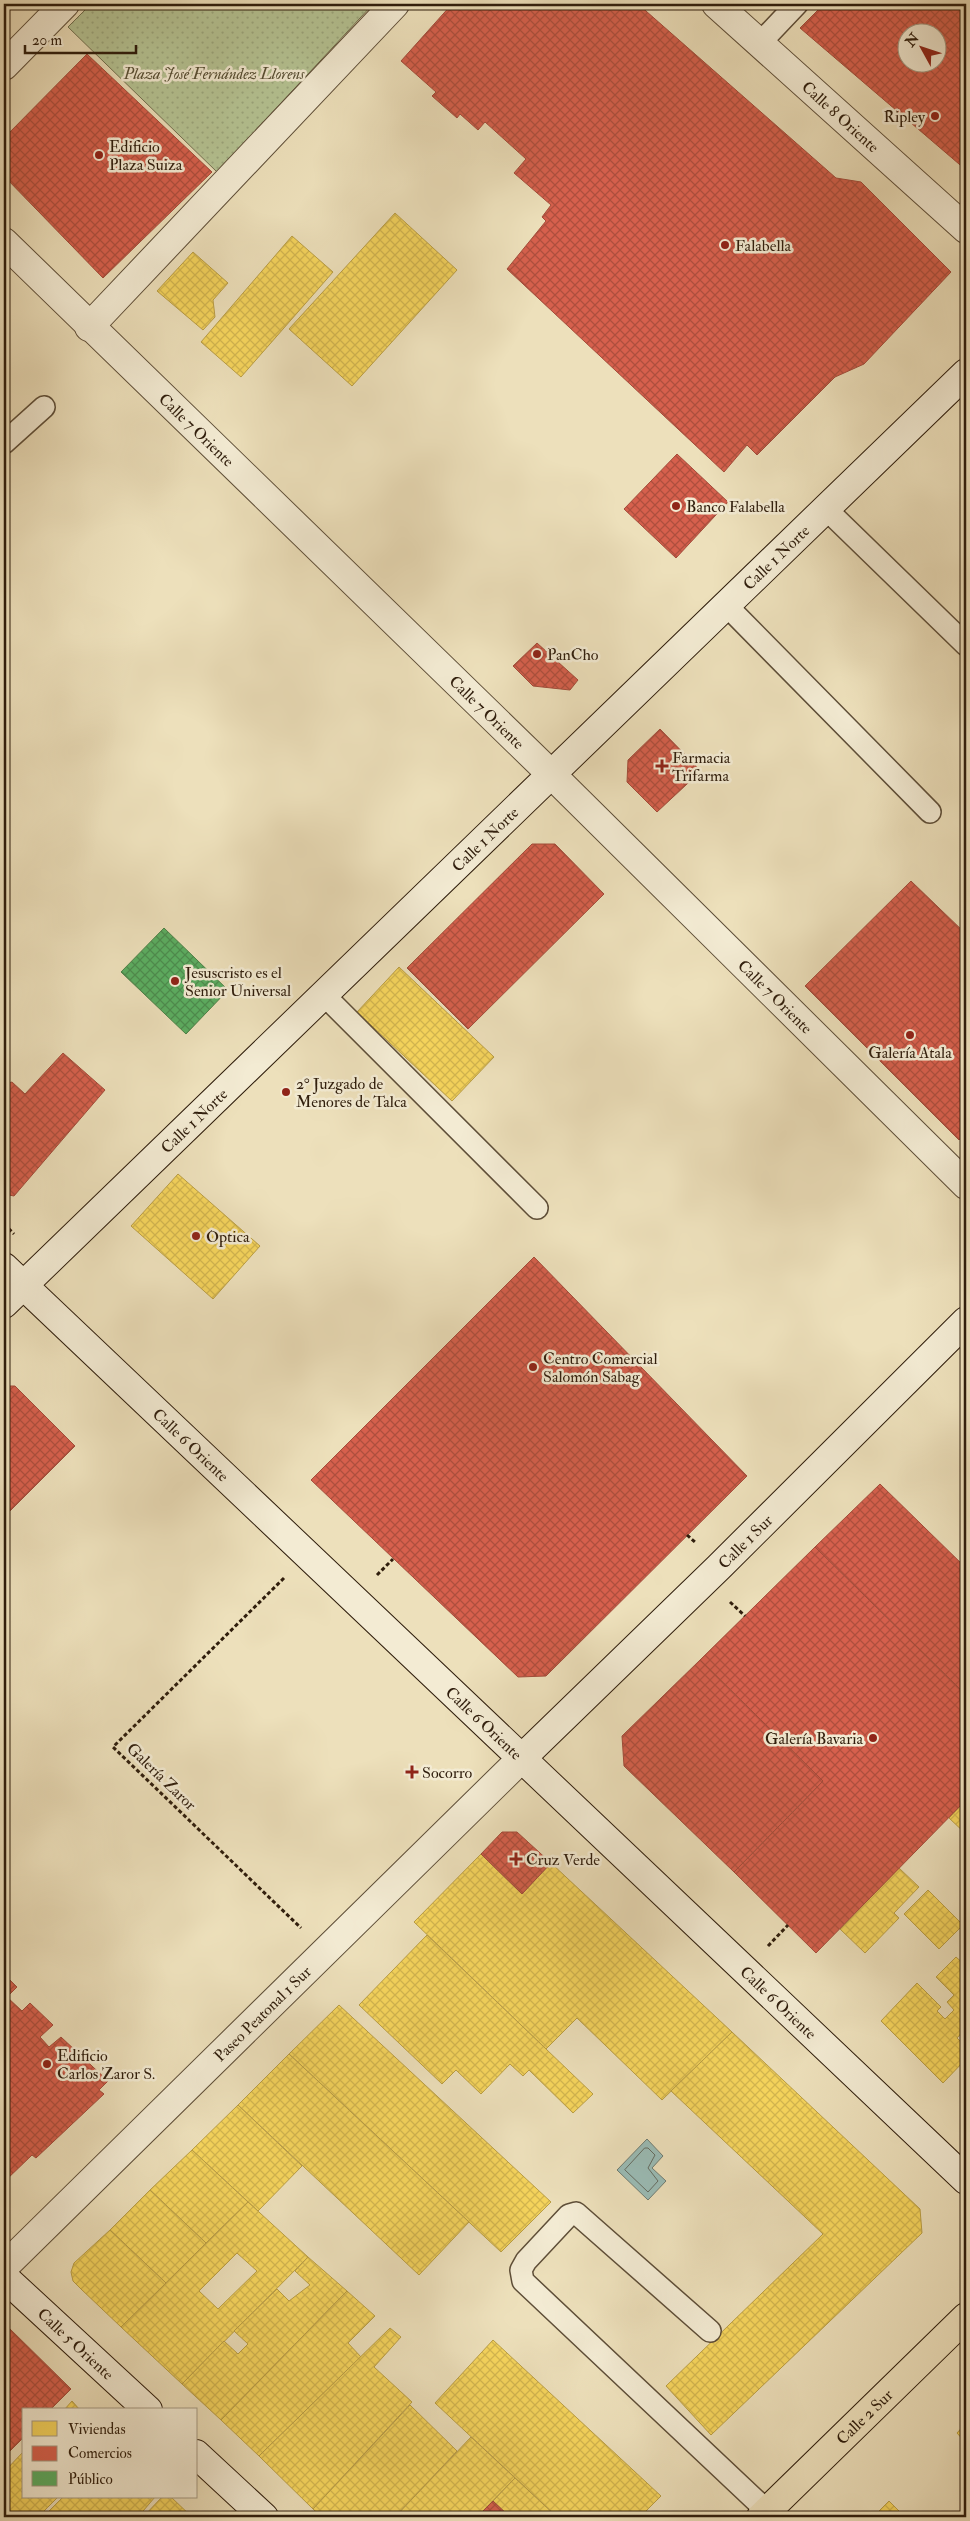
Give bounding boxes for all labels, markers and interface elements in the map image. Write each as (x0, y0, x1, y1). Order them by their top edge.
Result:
scale bar (25, 22, 136, 54)
north arrow (898, 22, 948, 72)
text: N (901, 29, 923, 51)
text: 20 m (32, 31, 62, 50)
park label: Plaza José Fernández Llorens (123, 64, 305, 84)
street label: Calle 8 Oriente (797, 77, 883, 157)
place label: Ripley (884, 107, 926, 128)
marker: Ripley (929, 110, 941, 122)
place label: Edificio Plaza Suiza (109, 137, 183, 175)
marker: Edificio Plaza Suiza (93, 149, 105, 161)
place label: Falabella (735, 236, 792, 256)
marker: Falabella (719, 239, 731, 251)
street label: Calle 7 Oriente (154, 389, 238, 472)
place label: Banco Falabella (686, 497, 785, 517)
marker: Banco Falabella (670, 500, 682, 512)
street label: Calle 1 Norte (739, 521, 814, 595)
place label: PanCho (547, 645, 599, 665)
marker: PanCho (531, 648, 543, 660)
street label: Calle 7 Oriente (445, 672, 528, 754)
place label: Farmacia Trifarma (672, 748, 731, 786)
marker: Farmacia Trifarma (656, 760, 668, 772)
street label: Calle 1 Norte (448, 802, 523, 876)
street label: Calle 7 Oriente (733, 956, 817, 1039)
place label: Jesuscristo es el Senior Universal (184, 963, 291, 1001)
marker: Jesuscristo es el Senior Universal (169, 975, 181, 987)
marker: Galería Atala (904, 1029, 916, 1041)
place label: Galería Atala (868, 1043, 952, 1063)
place label: 2° Juzgado de Menores de Talca (296, 1074, 407, 1112)
street label: Calle 1 Norte (157, 1084, 232, 1158)
marker: 2° Juzgado de Menores de Talca (280, 1086, 292, 1098)
place label: Optica (206, 1227, 250, 1248)
marker: Optica (190, 1230, 202, 1242)
place label: Centro Comercial Salomón Sabag (543, 1349, 657, 1387)
marker: Centro Comercial Salomón Sabag (527, 1361, 539, 1373)
street label: Calle 6 Oriente (148, 1404, 233, 1486)
street label: Calle 1 Sur (714, 1511, 777, 1573)
street label: Calle 6 Oriente (441, 1683, 526, 1765)
place label: Galería Bavaria (765, 1729, 863, 1749)
marker: Galería Bavaria (867, 1732, 879, 1744)
street label: Galería Zaror (122, 1739, 200, 1815)
place label: Socorro (422, 1763, 473, 1783)
marker: Socorro (406, 1766, 418, 1778)
place label: Cruz Verde (526, 1850, 600, 1870)
marker: Cruz Verde (510, 1853, 522, 1865)
street label: Paseo Peatonal 1 Sur (210, 1962, 316, 2066)
street label: Calle 6 Oriente (736, 1962, 821, 2044)
place label: Edificio Carlos Zaror S. (57, 2046, 155, 2084)
marker: Edificio Carlos Zaror S. (41, 2058, 53, 2070)
street label: Calle 5 Oriente (33, 2304, 118, 2385)
street label: Calle 2 Sur (832, 2385, 897, 2449)
legend (22, 2408, 198, 2498)
text: Viviendas (68, 2420, 126, 2439)
text: Comercios (68, 2444, 132, 2463)
text: Público (68, 2470, 113, 2489)

